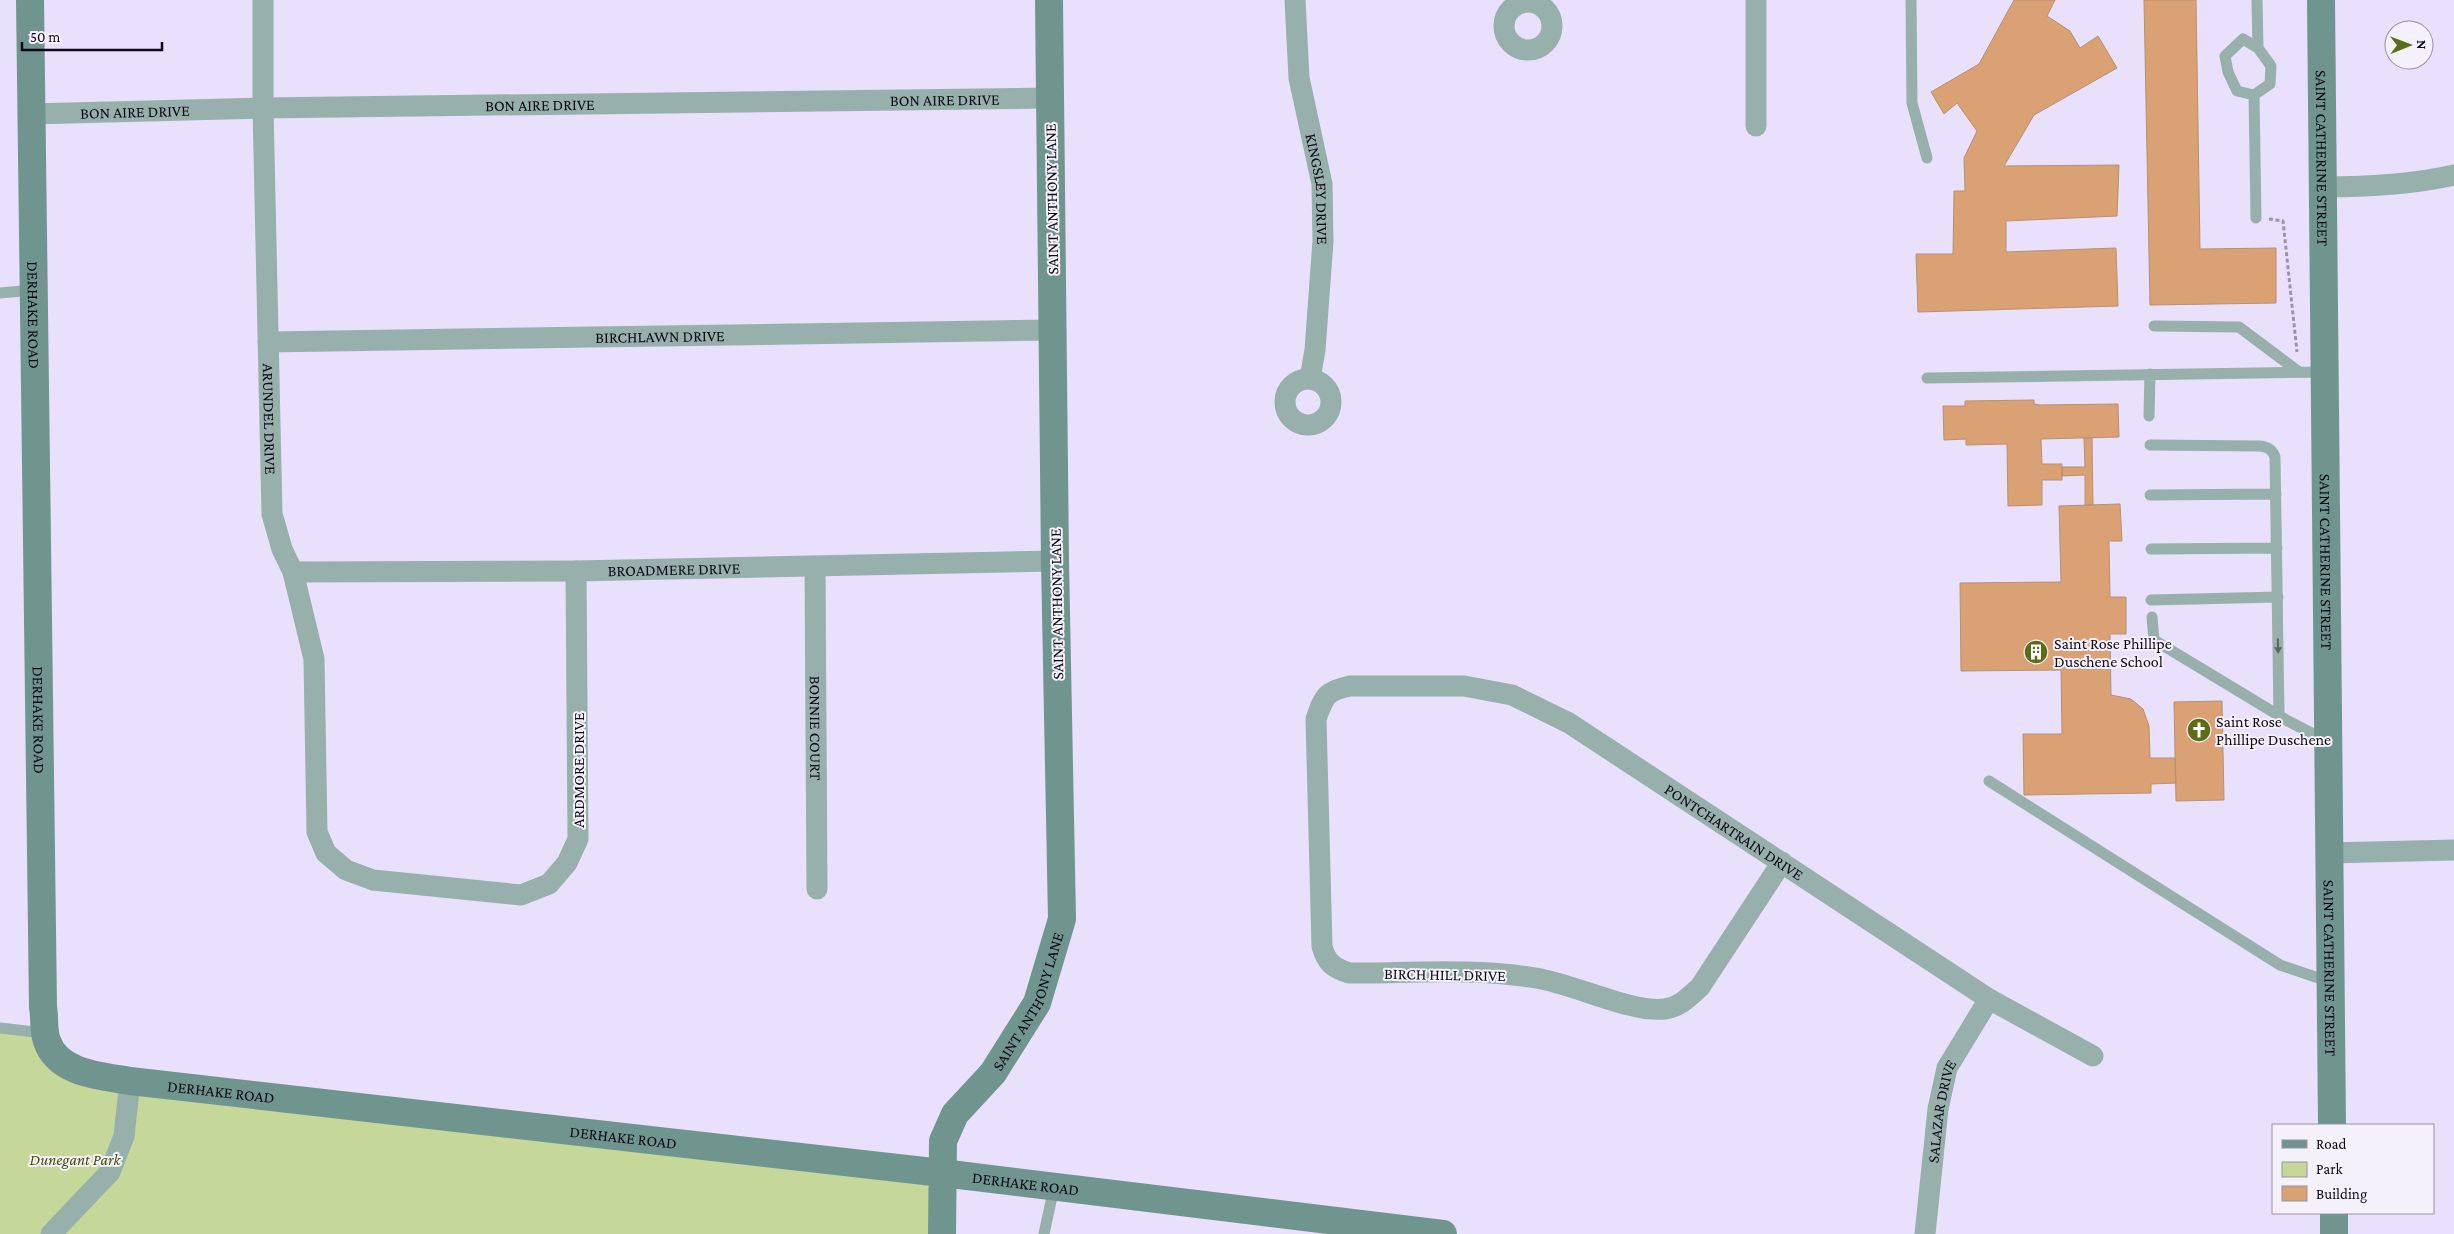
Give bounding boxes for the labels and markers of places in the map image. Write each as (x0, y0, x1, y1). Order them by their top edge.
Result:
place label: Saint Rose Phillipe Duschene School (2054, 635, 2172, 670)
building icon: Saint Rose Phillipe Duschene School (2023, 639, 2049, 665)
place label: Saint Rose Phillipe Duschene (2216, 713, 2331, 749)
church icon: Saint Rose Phillipe Duschene (2186, 717, 2212, 743)

